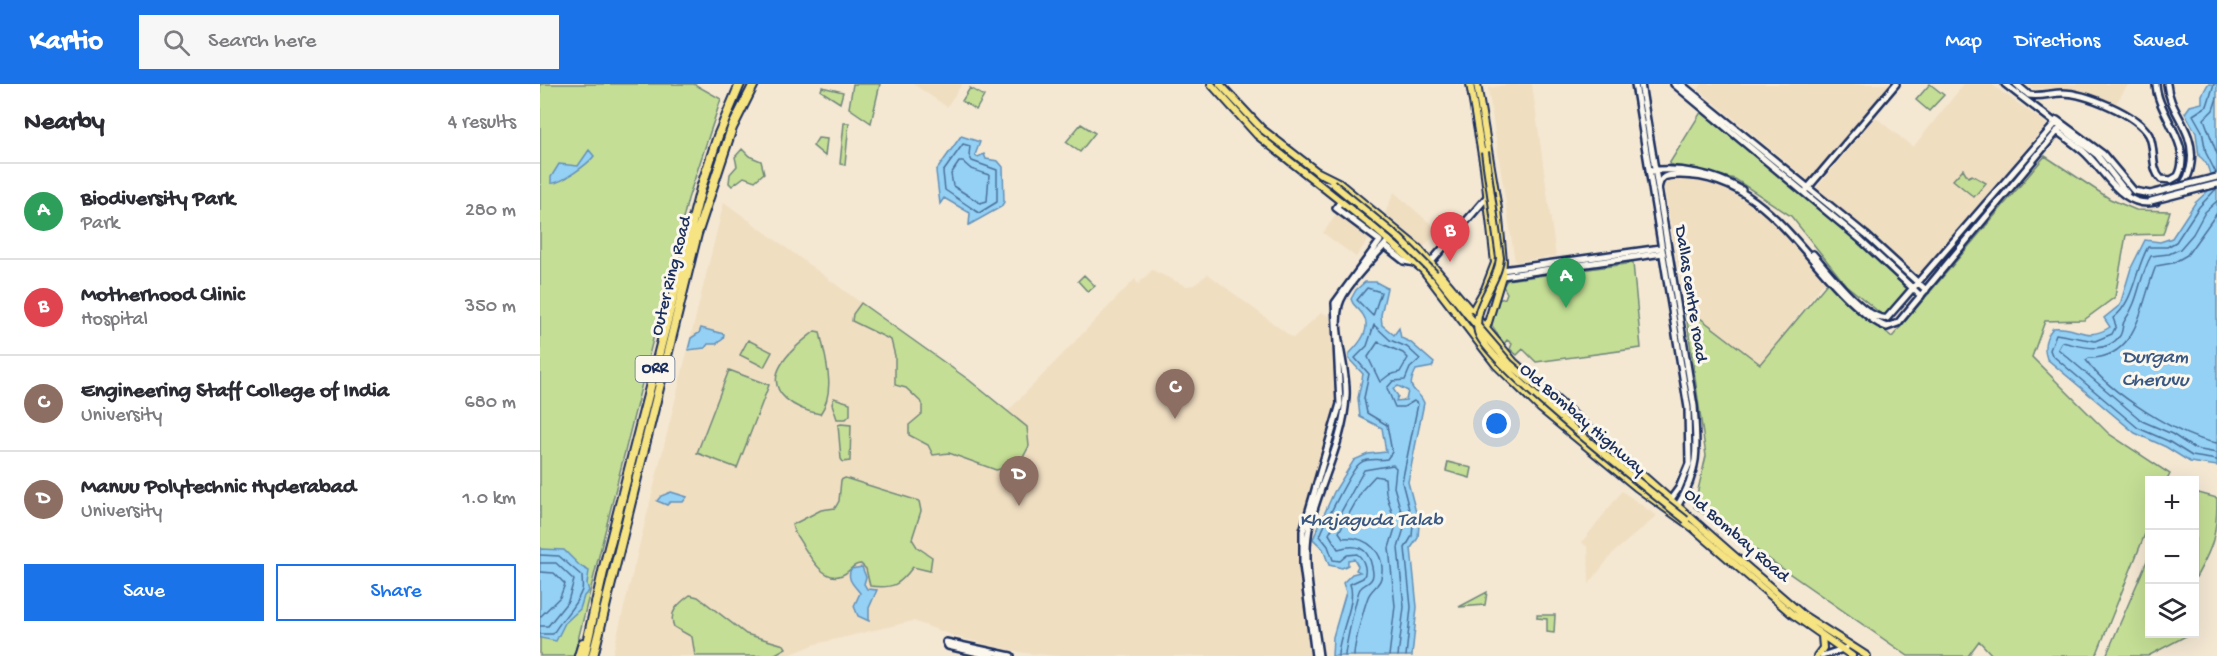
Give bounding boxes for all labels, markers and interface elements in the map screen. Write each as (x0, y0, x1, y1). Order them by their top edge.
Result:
search box (139, 15, 559, 69)
text: Kartio (30, 26, 103, 59)
icon: search (160, 26, 193, 59)
text: Search here (208, 29, 316, 55)
text: Map (1945, 30, 1982, 55)
text: Directions (2015, 30, 2100, 55)
text: Saved (2133, 30, 2187, 55)
text: Nearby (24, 108, 105, 139)
text: 4 results (448, 112, 516, 135)
text: Biodiversity Park (81, 187, 235, 213)
text: A (38, 200, 49, 223)
text: 280 m (465, 200, 516, 223)
pin: B (1430, 212, 1470, 262)
text: Park (81, 213, 119, 236)
street label: Outer Ring Road (647, 213, 697, 338)
street label: Dallas centre road (1669, 223, 1711, 365)
pin: A (1546, 258, 1586, 308)
text: Motherhood Clinic (81, 283, 245, 309)
text: B (38, 296, 49, 319)
text: 350 m (465, 296, 516, 319)
text: Hospital (81, 309, 148, 332)
water label: Durgam Cheruvu (2122, 347, 2190, 393)
road number: ORR (636, 356, 674, 382)
street label: Old Bombay Highway (1515, 359, 1650, 481)
pin: C (1156, 370, 1194, 419)
text: Engineering Staff College of India (81, 379, 389, 405)
text: C (38, 392, 49, 415)
text: 680 m (465, 392, 516, 415)
text: University (81, 405, 162, 428)
your location (1482, 409, 1511, 438)
pin: D (1000, 456, 1038, 506)
text: Manuu Polytechnic Hyderabad (81, 475, 356, 501)
map controls (2145, 476, 2199, 638)
button: + (2145, 476, 2199, 530)
street label: Old Bombay Road (1679, 484, 1794, 588)
text: D (37, 488, 50, 511)
text: 1.0 km (462, 488, 516, 511)
text: University (81, 501, 162, 524)
water label: Khajaguda Talab (1300, 510, 1444, 533)
button: − (2145, 530, 2199, 584)
button: Save (24, 564, 264, 621)
button: Share (276, 564, 516, 621)
button: layers (2145, 584, 2199, 638)

